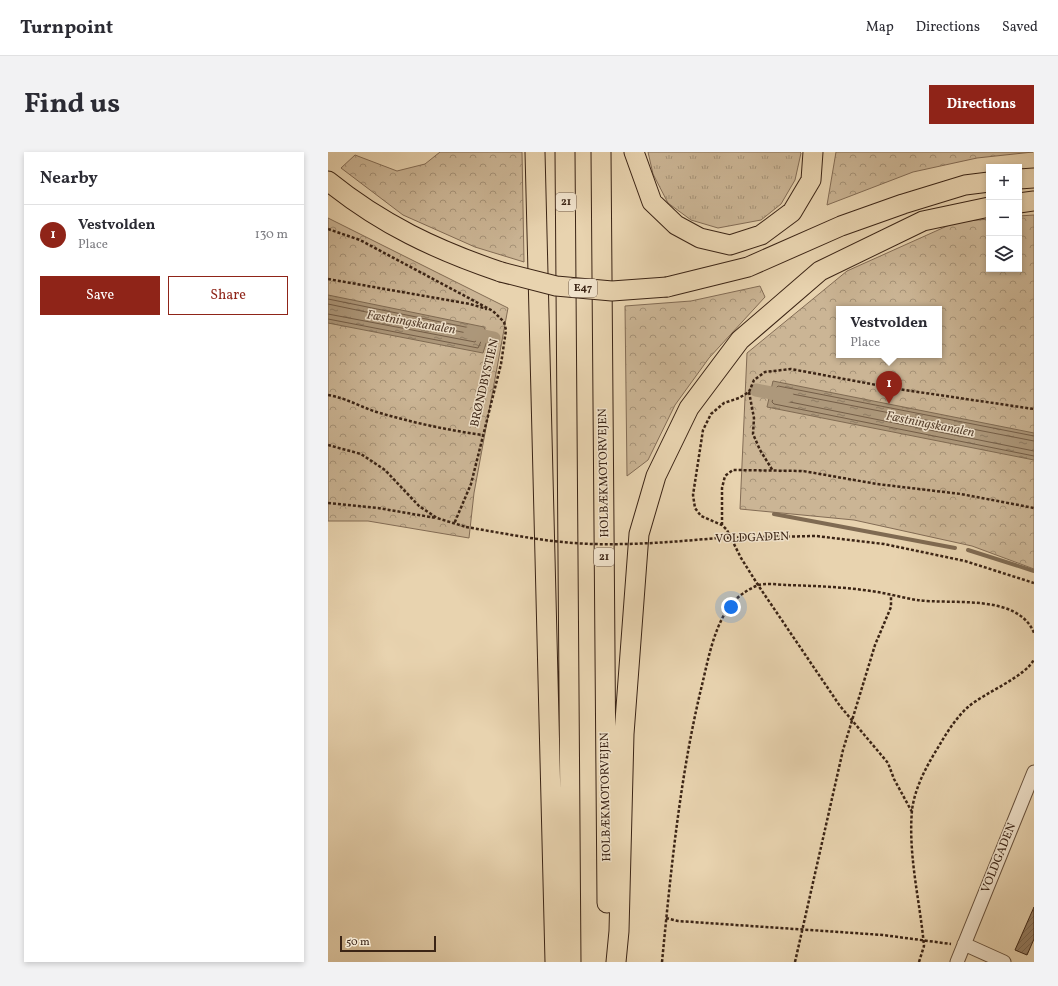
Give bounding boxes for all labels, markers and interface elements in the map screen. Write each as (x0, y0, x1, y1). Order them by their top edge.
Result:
text: Turnpoint (20, 15, 113, 41)
text: Map (866, 18, 894, 37)
text: Directions (916, 18, 980, 37)
text: Saved (1002, 18, 1038, 37)
text: Find us (24, 85, 120, 124)
button: Directions (929, 85, 1034, 124)
map controls (986, 164, 1022, 272)
button: + (986, 164, 1022, 200)
text: Nearby (40, 167, 98, 190)
road number: 21 (556, 193, 576, 211)
button: − (986, 200, 1022, 236)
text: Vestvolden (78, 215, 155, 236)
text: 1 (50, 226, 56, 244)
text: 130 m (255, 226, 288, 244)
text: Place (78, 236, 108, 254)
button: layers (986, 236, 1022, 272)
button: Save (40, 276, 160, 315)
button: Share (168, 276, 288, 315)
road number: E47 (569, 279, 597, 297)
water label: Fæstningskanalen (365, 306, 457, 340)
popup (836, 306, 942, 358)
text: Vestvolden (850, 313, 928, 334)
text: Place (850, 334, 880, 352)
street label: BRØNDBYSTIEN (467, 337, 503, 429)
pin: 1 (876, 371, 902, 404)
street label: HOLBÆKMOTORVEJEN (595, 408, 613, 538)
water label: Fæstningskanalen (884, 408, 976, 442)
street label: VOLDGADEN (715, 529, 789, 547)
road number: 21 (594, 548, 614, 566)
your location (721, 597, 741, 617)
street label: HOLBÆKMOTORVEJEN (597, 732, 615, 862)
street label: VOLDGADEN (978, 821, 1020, 895)
scale bar (340, 934, 436, 953)
text: 50 m (346, 935, 370, 950)

